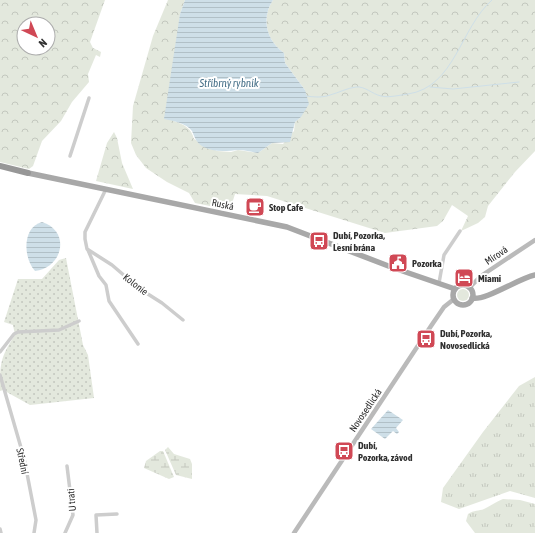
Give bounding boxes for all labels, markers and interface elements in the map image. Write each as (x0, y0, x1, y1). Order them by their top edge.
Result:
north arrow (16, 16, 56, 56)
text: N (36, 37, 49, 50)
water label: Stříbrný rybník (198, 77, 259, 89)
cafe icon: Stop Cafe (244, 196, 266, 218)
street label: Ruská (211, 197, 235, 212)
place label: Stop Cafe (269, 202, 304, 213)
bus stop icon: Dubí, Pozorka, Lesní brána (308, 230, 330, 252)
place label: Dubí, Pozorka, Lesní brána (333, 230, 385, 253)
street label: Mírová (483, 244, 510, 267)
public building icon: Pozorka (387, 252, 409, 274)
place label: Pozorka (412, 258, 442, 269)
hotel icon: Miami (453, 267, 475, 289)
street label: Kolonie (121, 271, 151, 298)
place label: Miami (478, 273, 501, 284)
bus stop icon: Dubí, Pozorka, Novosedlická (415, 328, 437, 350)
place label: Dubí, Pozorka, Novosedlická (440, 328, 492, 351)
street label: Novosedlická (347, 386, 384, 434)
bus stop icon: Dubí, Pozorka, závod (333, 440, 355, 462)
place label: Dubí, Pozorka, závod (358, 440, 413, 463)
street label: Střední (14, 447, 31, 476)
street label: U trati (65, 488, 78, 512)

